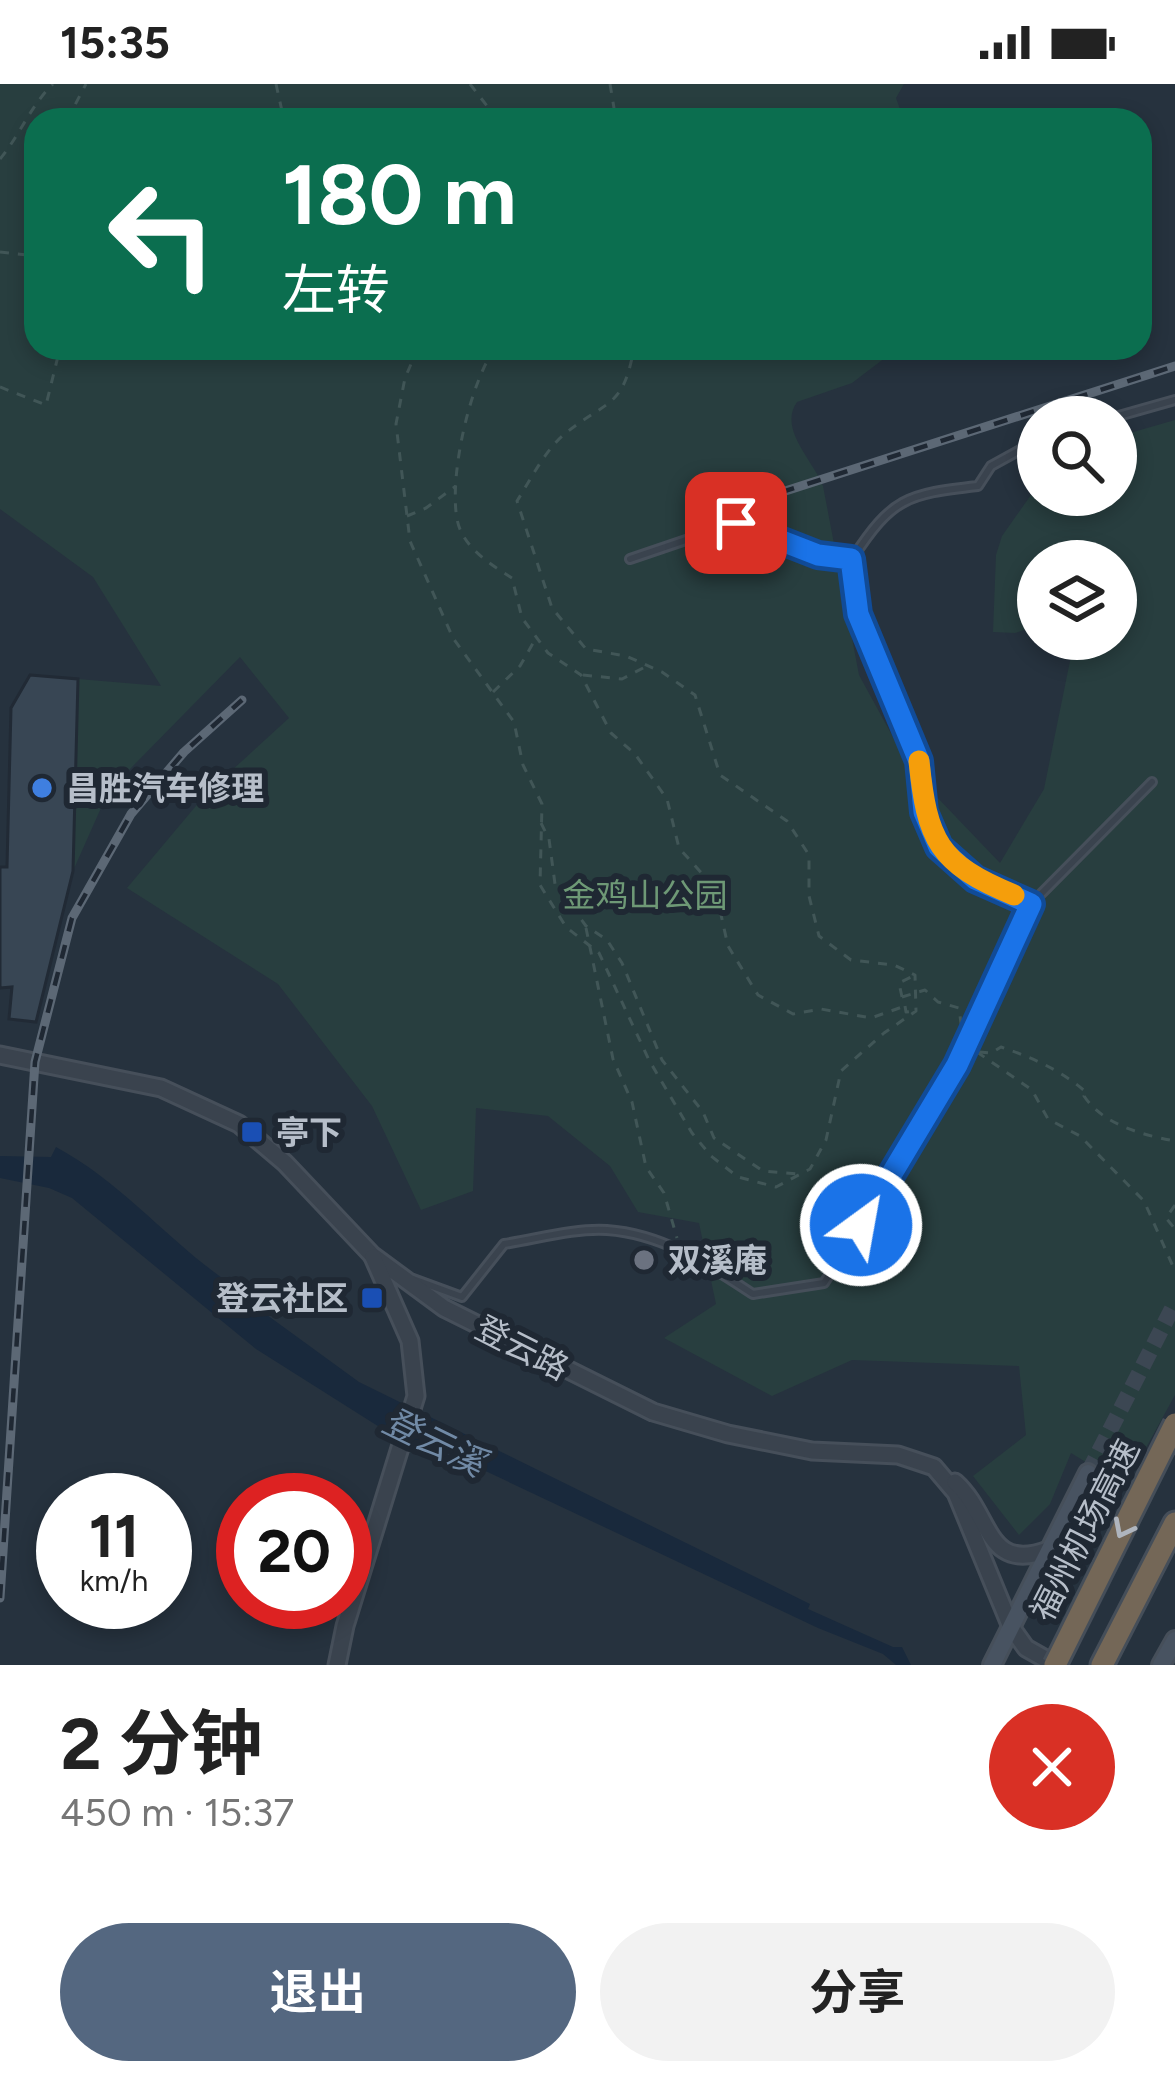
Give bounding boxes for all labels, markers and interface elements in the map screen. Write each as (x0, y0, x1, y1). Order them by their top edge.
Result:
text: 15:35 (60, 15, 170, 69)
text: 180 m (282, 144, 517, 245)
icon: left (84, 156, 240, 312)
text: 左转 (282, 258, 390, 323)
map controls (1017, 396, 1137, 660)
button: search (1017, 396, 1137, 516)
pin (685, 472, 787, 574)
icon: arrive (703, 490, 769, 556)
button: layers (1017, 540, 1137, 660)
place label: 昌胜汽车修理 (66, 769, 264, 808)
marker: 昌胜汽车修理 (29, 775, 55, 801)
park label: 金鸡山公园 (563, 876, 728, 915)
place label: 亭下 (276, 1113, 342, 1152)
marker: 亭下 (239, 1119, 265, 1145)
position arrow (798, 1162, 924, 1288)
place label: 双溪庵 (668, 1241, 767, 1280)
marker: 双溪庵 (631, 1247, 657, 1273)
place label: 登云社区 (216, 1279, 348, 1318)
marker: 登云社区 (359, 1285, 385, 1311)
street label: 登云路 (469, 1308, 575, 1388)
water label: 登云溪 (376, 1399, 496, 1487)
street label: 福州机场高速 (1023, 1433, 1147, 1627)
speed limit sign: 20 (216, 1473, 372, 1629)
text: 11 (89, 1500, 139, 1572)
one-way arrow (1113, 1517, 1137, 1538)
text: km/h (80, 1562, 148, 1599)
text: 2 分钟 (60, 1701, 263, 1787)
button: close (989, 1704, 1115, 1830)
text: 450 m · 15:37 (60, 1789, 294, 1836)
button: 退出 (60, 1923, 576, 2061)
button: 分享 (600, 1923, 1115, 2061)

